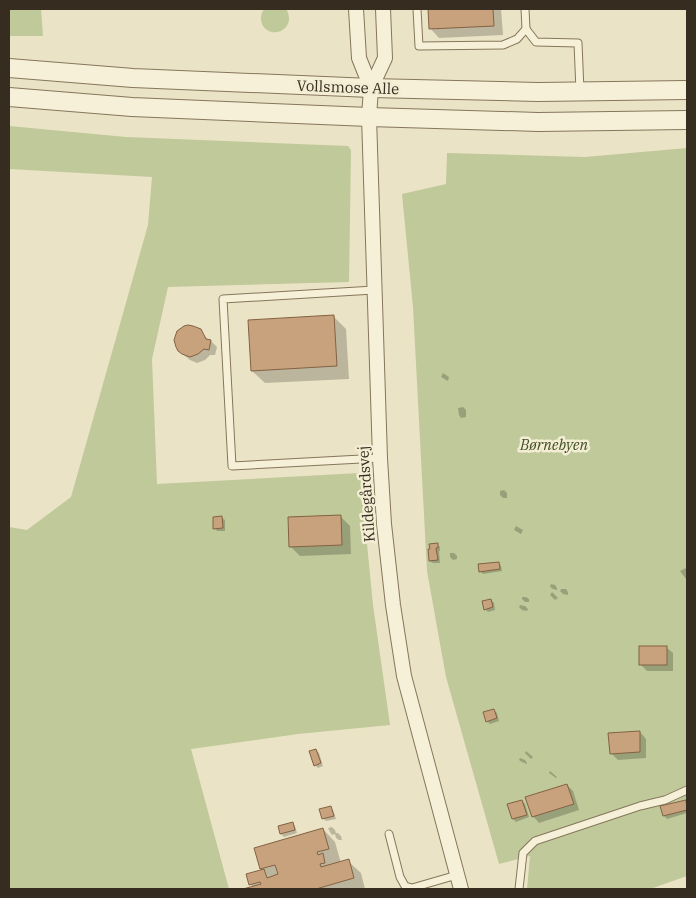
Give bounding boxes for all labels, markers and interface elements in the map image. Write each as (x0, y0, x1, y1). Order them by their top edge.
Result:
street label: Vollsmose Alle (296, 76, 400, 98)
park label: Børnebyen (519, 435, 589, 454)
street label: Kildegårdsvej (353, 445, 379, 543)

